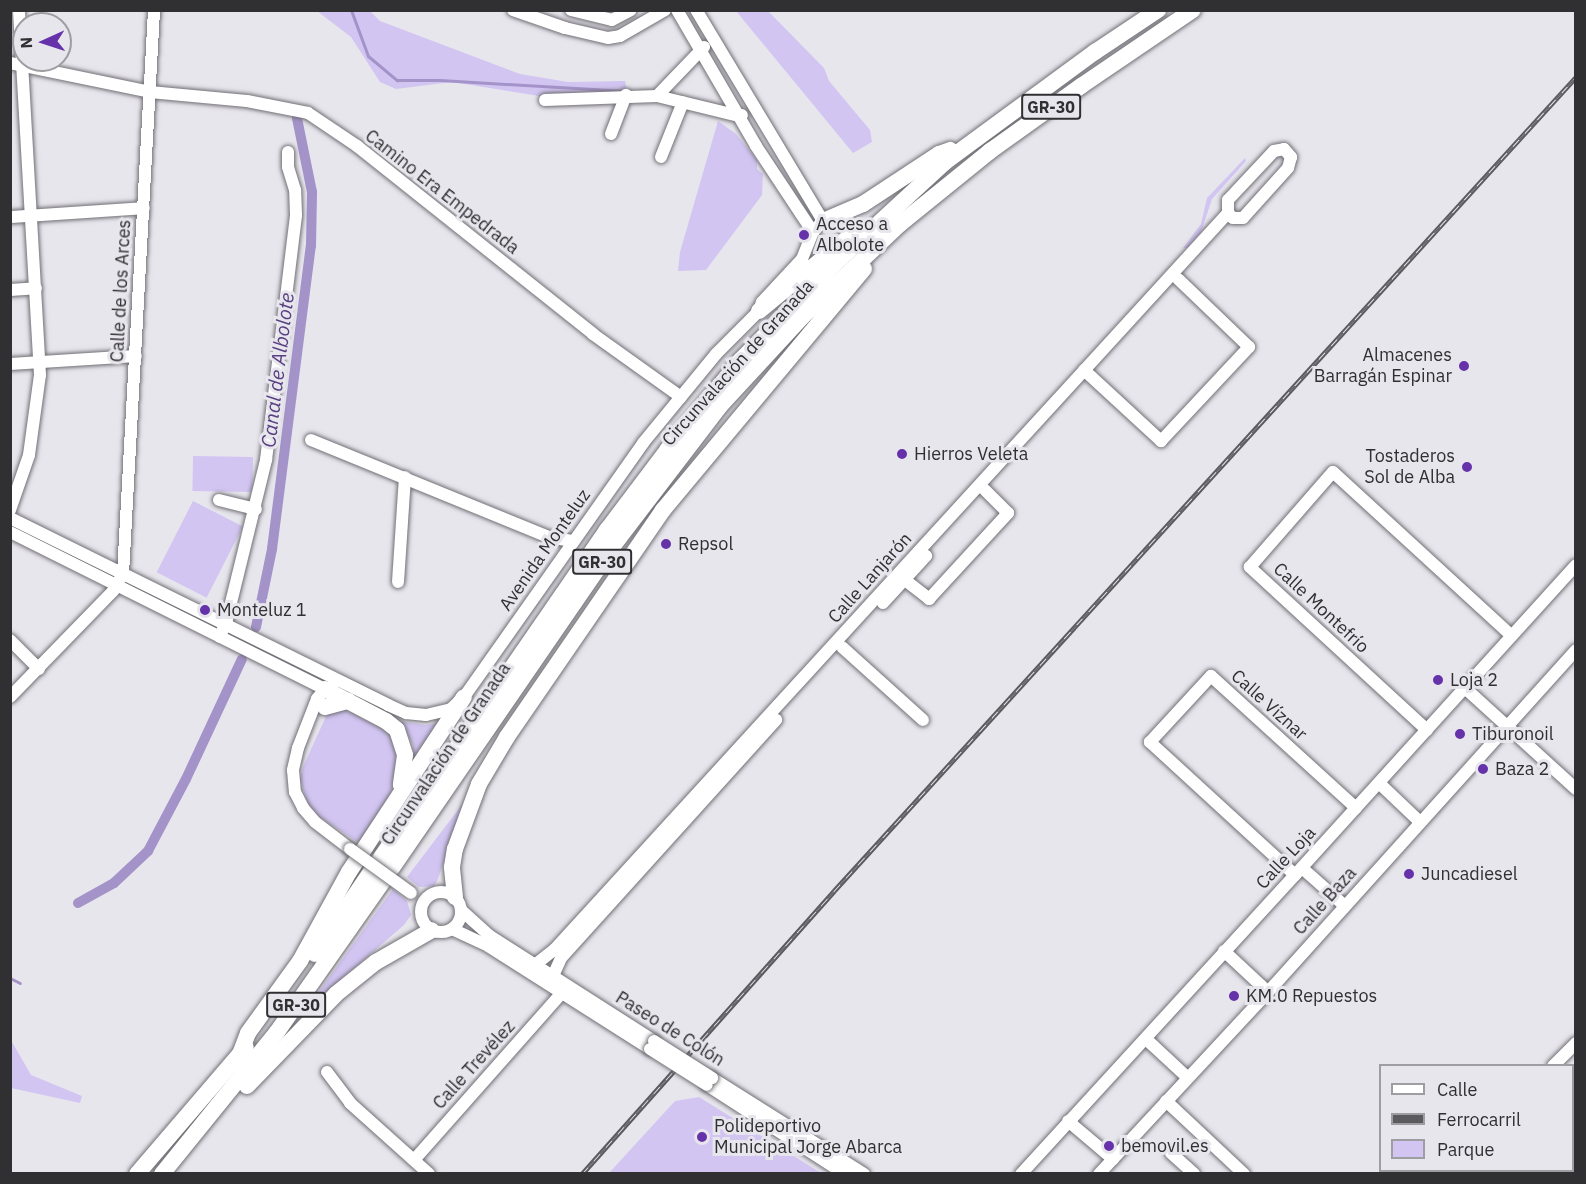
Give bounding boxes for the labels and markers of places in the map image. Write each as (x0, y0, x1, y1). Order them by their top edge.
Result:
place label: Acceso a Albolote (816, 214, 888, 256)
marker: Acceso a Albolote (797, 228, 811, 242)
place label: Almacenes Barragán Espinar (1314, 345, 1452, 388)
marker: Almacenes Barragán Espinar (1457, 359, 1471, 373)
place label: Hierros Veleta (914, 443, 1028, 465)
place label: Tostaderos Sol de Alba (1364, 446, 1455, 488)
marker: Hierros Veleta (895, 447, 909, 461)
marker: Tostaderos Sol de Alba (1460, 460, 1474, 474)
place label: Repsol (678, 533, 733, 555)
marker: Repsol (659, 537, 673, 551)
place label: Monteluz 1 (217, 599, 307, 621)
marker: Monteluz 1 (198, 603, 212, 617)
place label: Loja 2 (1450, 669, 1498, 691)
marker: Loja 2 (1431, 673, 1445, 687)
place label: Tiburonoil (1472, 723, 1554, 745)
marker: Tiburonoil (1453, 727, 1467, 741)
place label: Baza 2 (1495, 758, 1549, 780)
marker: Baza 2 (1476, 762, 1490, 776)
place label: Juncadiesel (1421, 863, 1518, 885)
marker: Juncadiesel (1402, 867, 1416, 881)
place label: KM.0 Repuestos (1246, 985, 1377, 1007)
marker: KM.0 Repuestos (1227, 989, 1241, 1003)
place label: Polideportivo Municipal Jorge Abarca (714, 1116, 902, 1158)
marker: Polideportivo Municipal Jorge Abarca (695, 1130, 709, 1144)
place label: bemovil.es (1121, 1135, 1209, 1157)
marker: bemovil.es (1102, 1139, 1116, 1153)

